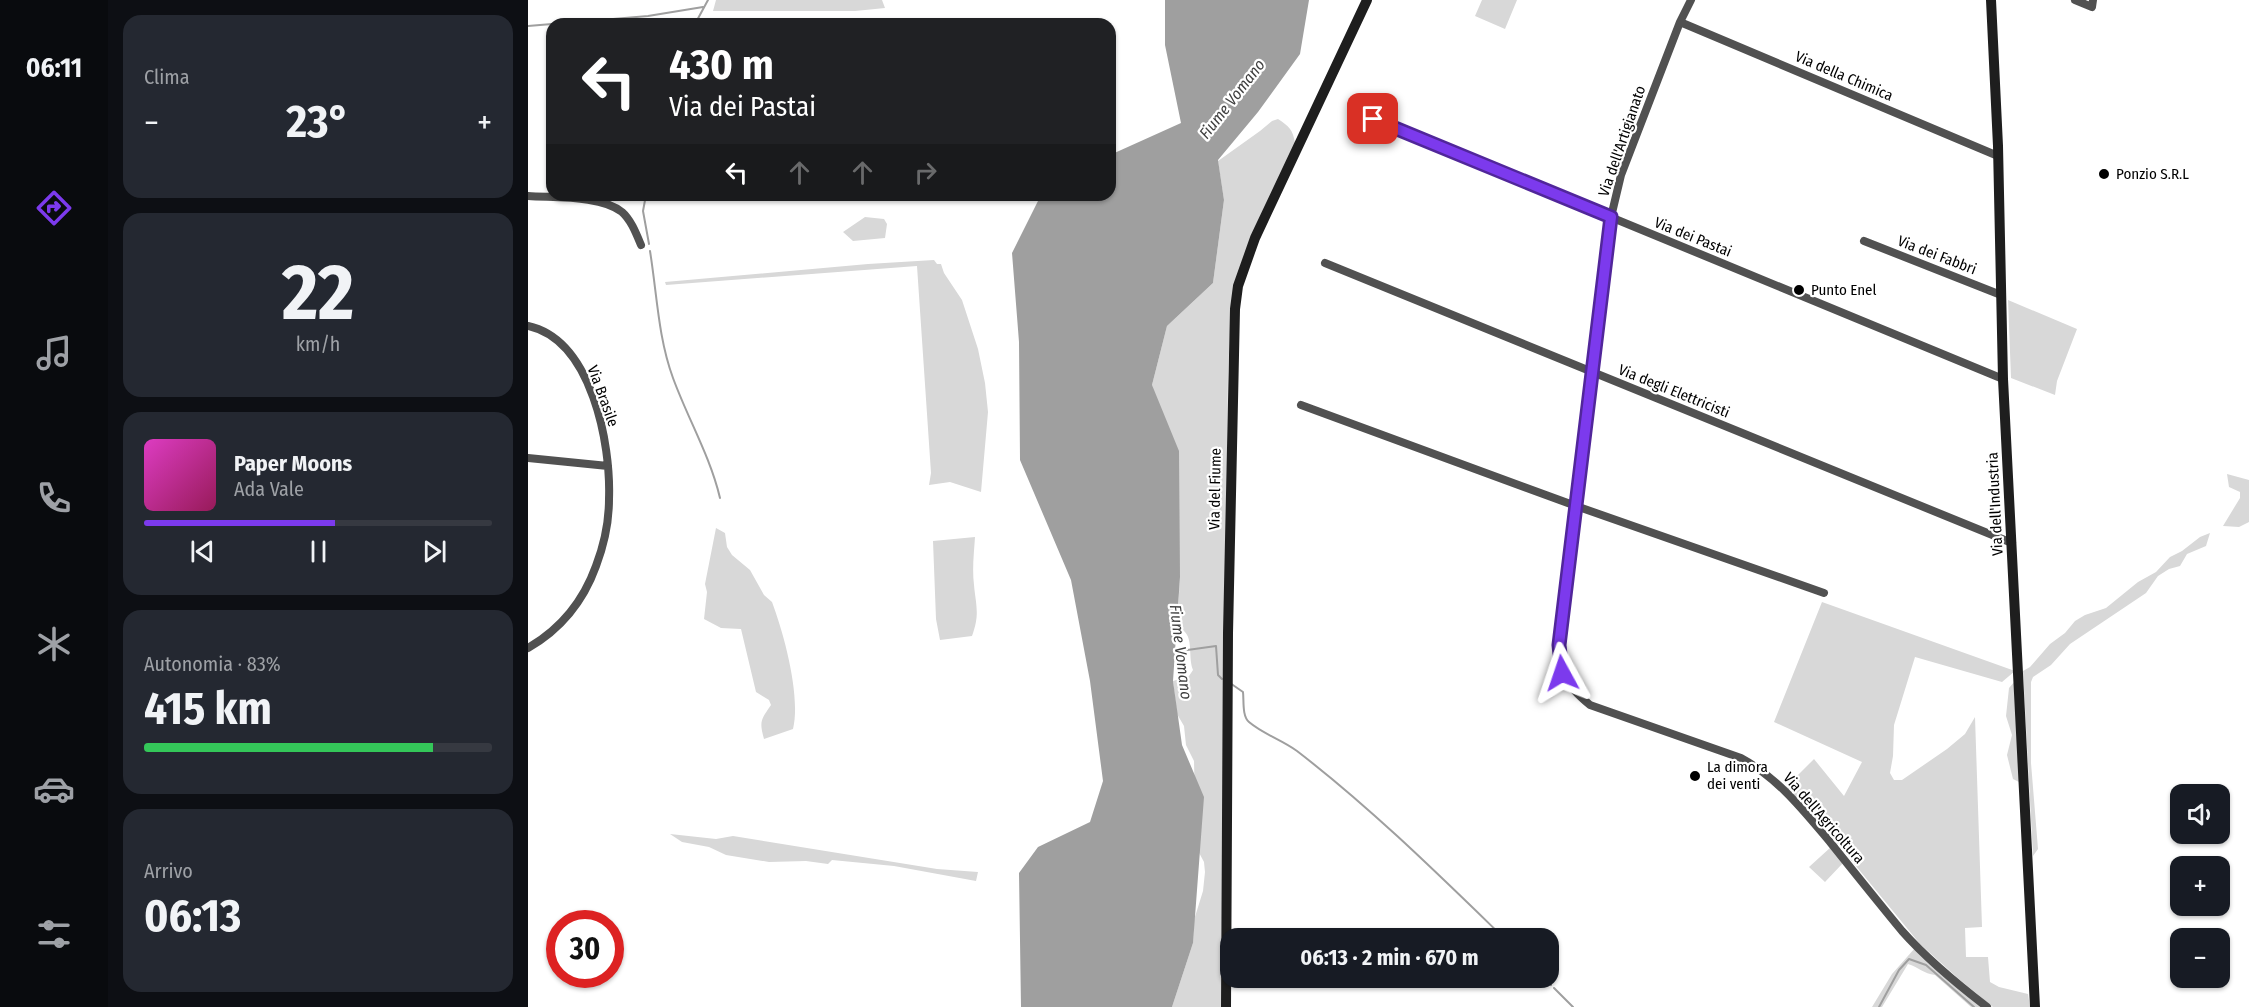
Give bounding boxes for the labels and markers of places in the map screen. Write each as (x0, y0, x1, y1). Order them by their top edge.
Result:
pin (1347, 93, 1398, 144)
place label: Ponzio S.R.L (2116, 165, 2189, 183)
marker: Ponzio S.R.L (2097, 167, 2111, 181)
place label: Punto Enel (1811, 281, 1877, 299)
marker: Punto Enel (1792, 283, 1806, 297)
place label: La dimora dei venti (1707, 758, 1768, 793)
marker: La dimora dei venti (1688, 769, 1702, 783)

